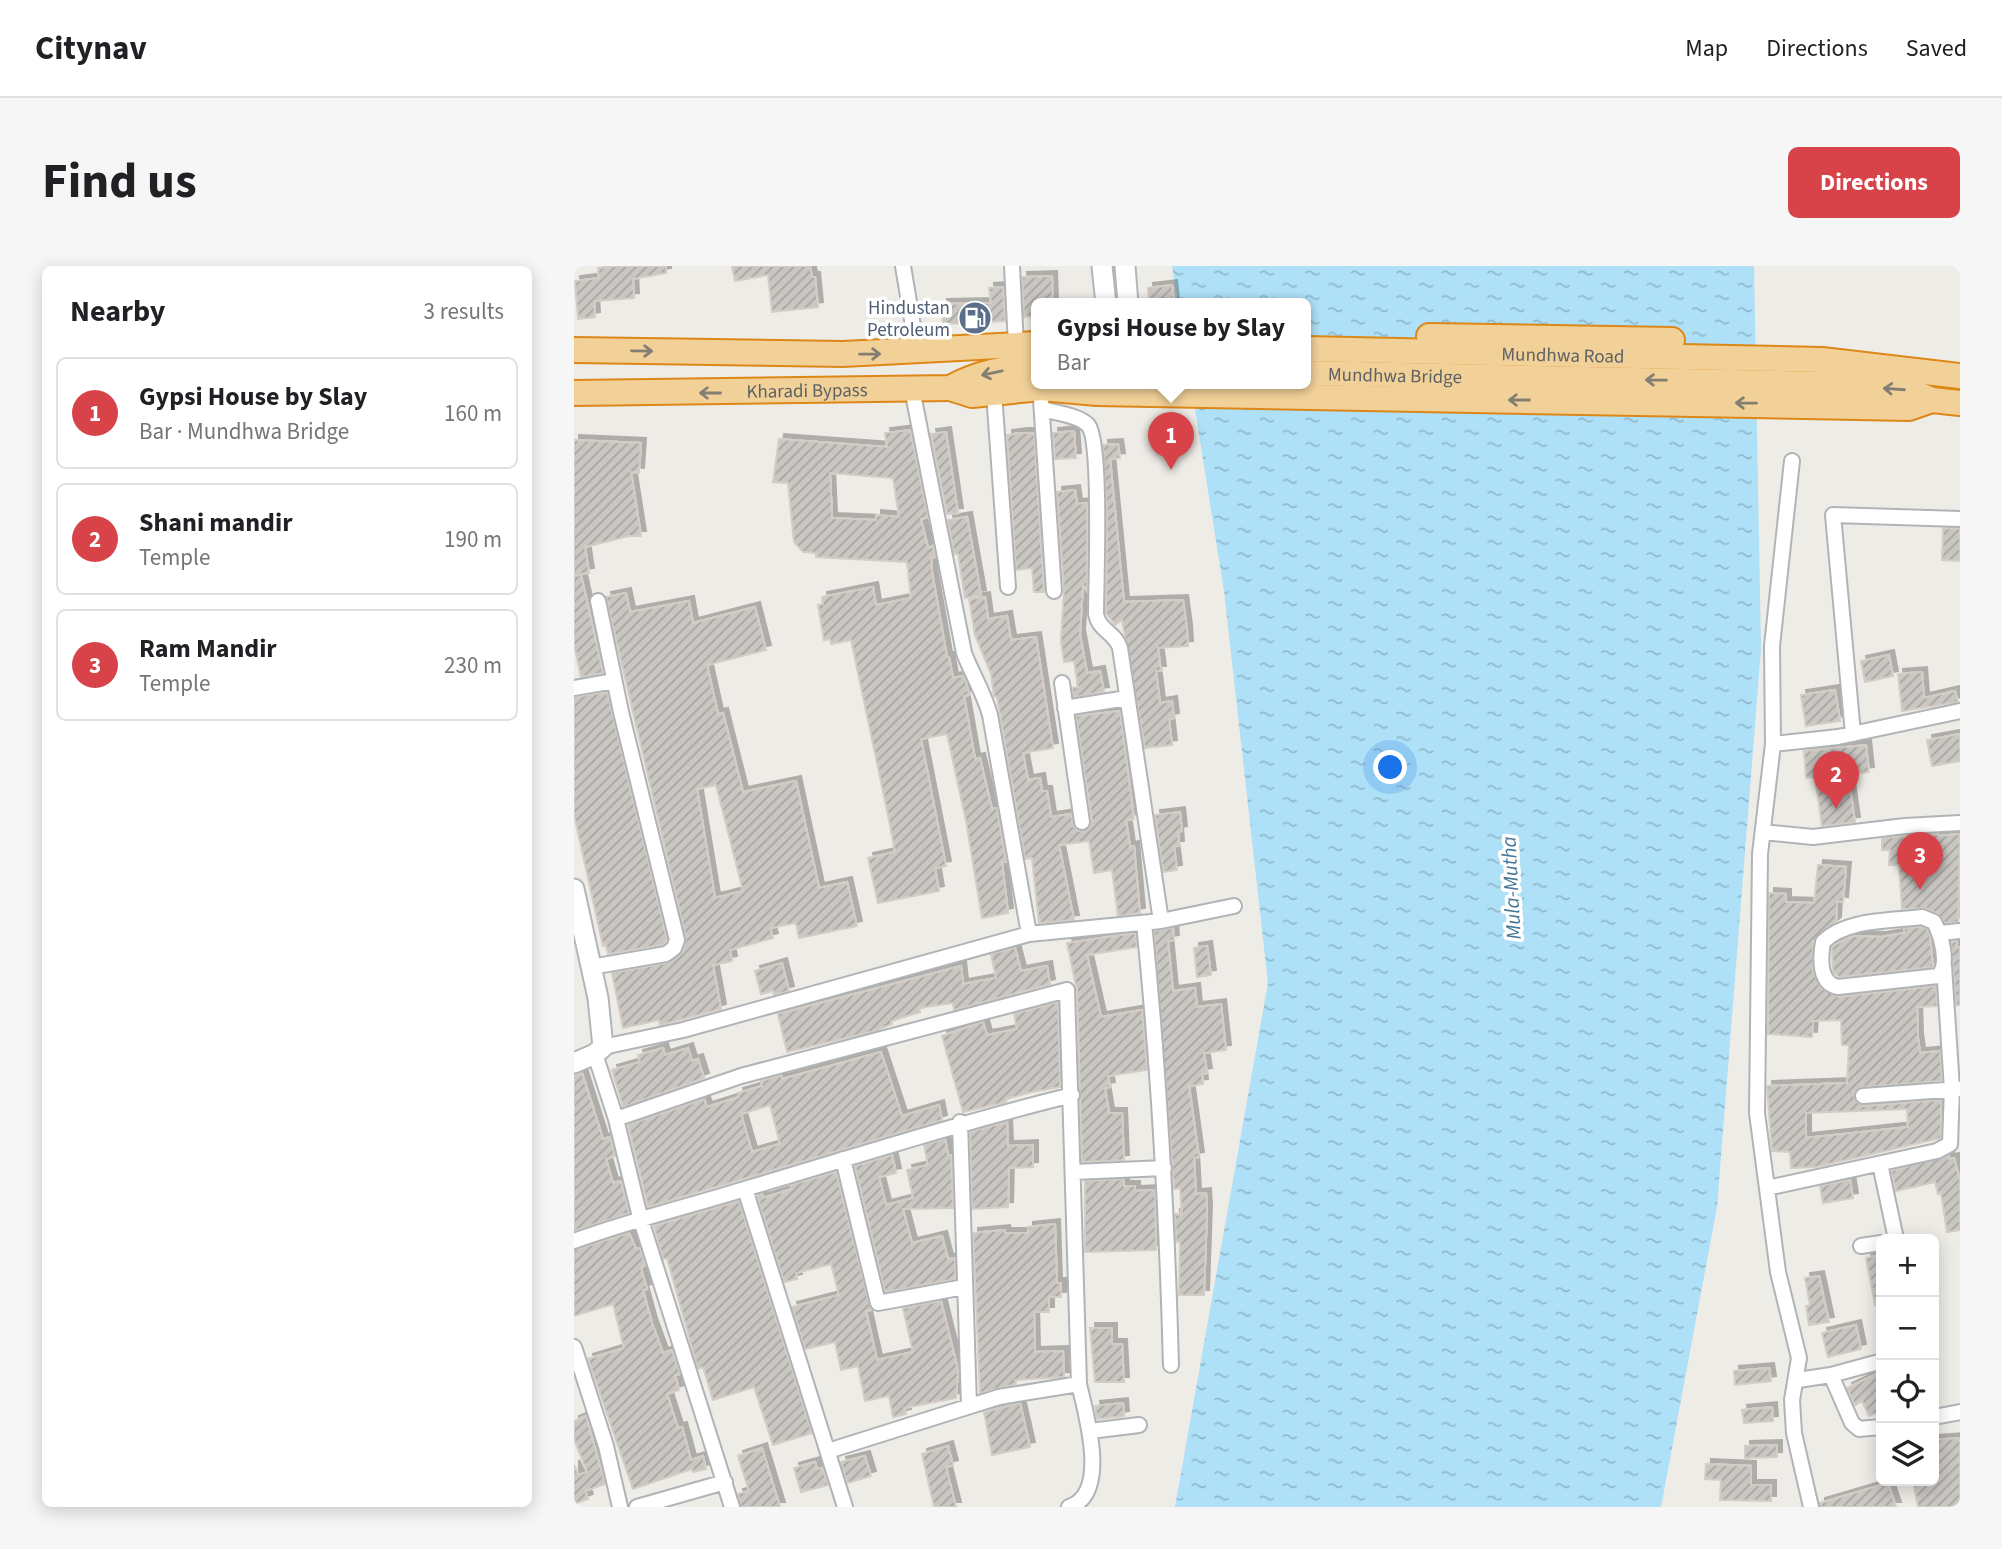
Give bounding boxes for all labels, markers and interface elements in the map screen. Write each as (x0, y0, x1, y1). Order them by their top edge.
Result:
text: Citynav (35, 25, 147, 72)
text: Map (1685, 31, 1728, 66)
text: Directions (1766, 31, 1868, 66)
text: Saved (1906, 31, 1967, 66)
text: Find us (42, 147, 197, 217)
button: Directions (1788, 147, 1960, 218)
text: Nearby (70, 290, 165, 333)
text: 3 results (424, 295, 504, 328)
place label: Hindustan Petroleum (867, 295, 950, 344)
popup (1031, 298, 1311, 389)
fuel station icon: Hindustan Petroleum (956, 299, 994, 337)
text: Gypsi House by Slay (1057, 309, 1285, 346)
street label: Mundhwa Road (1501, 341, 1625, 371)
one-way arrow (630, 344, 653, 358)
text: Bar (1057, 346, 1090, 379)
one-way arrow (858, 347, 881, 361)
street label: Mundhwa Bridge (1328, 361, 1462, 391)
one-way arrow (981, 366, 1004, 380)
one-way arrow (1644, 374, 1667, 387)
street label: Kharadi Bypass (746, 377, 868, 406)
text: Gypsi House by Slay (139, 378, 367, 415)
one-way arrow (1883, 382, 1906, 395)
one-way arrow (699, 386, 722, 400)
one-way arrow (1507, 393, 1530, 407)
one-way arrow (1735, 396, 1758, 410)
text: 1 (89, 397, 101, 430)
text: 160 m (444, 397, 502, 430)
pin: 1 (1148, 412, 1194, 470)
text: Bar · Mundhwa Bridge (139, 415, 349, 448)
text: Shani mandir (139, 504, 293, 541)
text: 2 (89, 523, 101, 556)
text: 190 m (444, 523, 502, 556)
text: Temple (139, 541, 210, 574)
text: Ram Mandir (139, 630, 277, 667)
text: 3 (89, 649, 101, 682)
text: 230 m (444, 649, 502, 682)
text: Temple (139, 667, 210, 700)
your location (1373, 750, 1407, 784)
pin: 2 (1813, 751, 1859, 809)
pin: 3 (1897, 832, 1943, 890)
water label: Mula-Mutha (1493, 836, 1529, 940)
map controls (1876, 1234, 1939, 1486)
button: + (1876, 1234, 1939, 1297)
button: − (1876, 1297, 1939, 1360)
button: locate (1876, 1360, 1939, 1423)
button: layers (1876, 1423, 1939, 1486)

